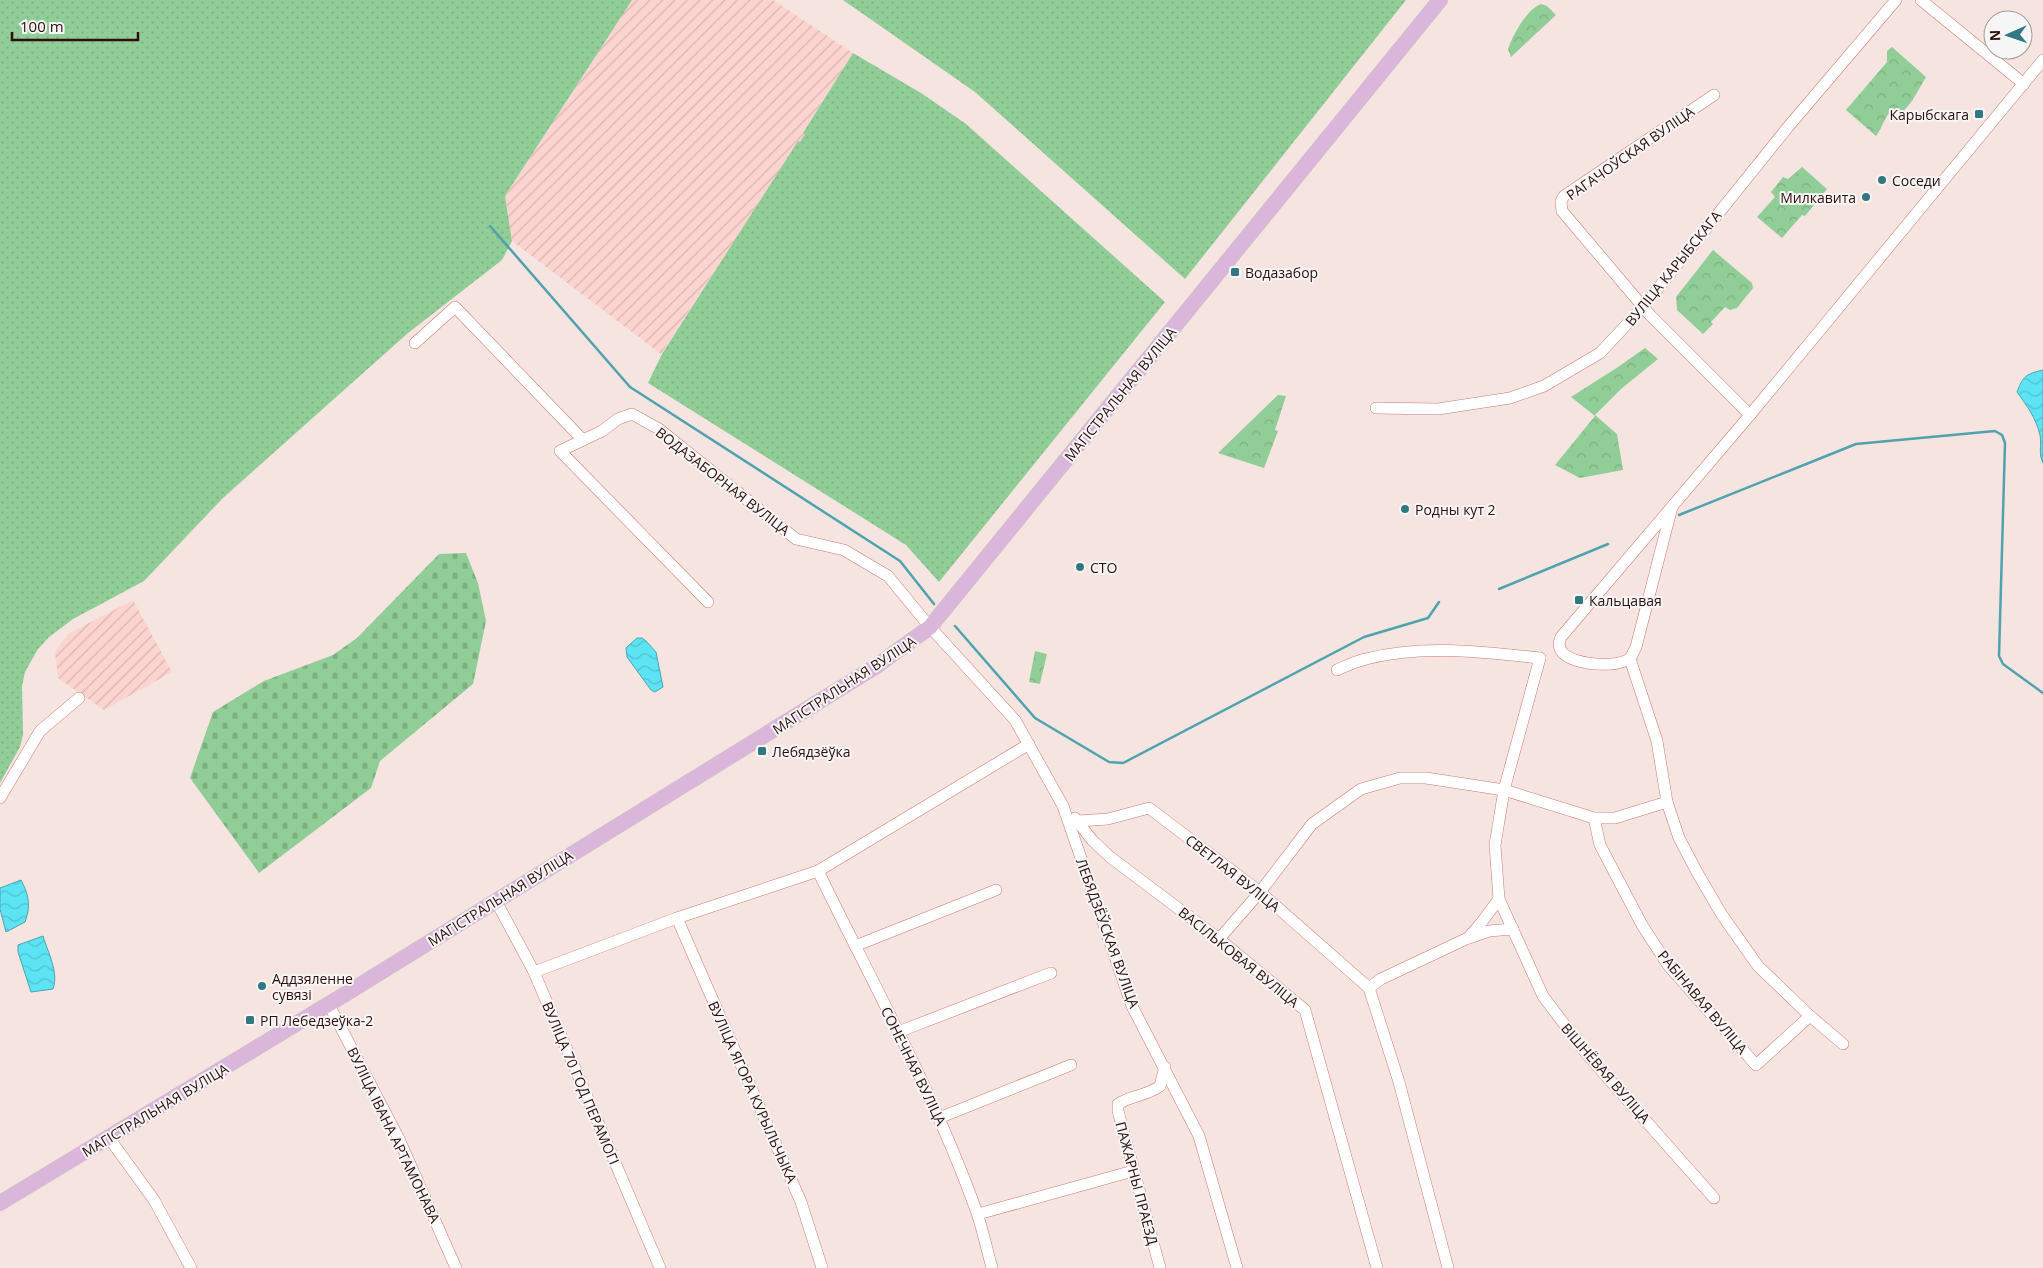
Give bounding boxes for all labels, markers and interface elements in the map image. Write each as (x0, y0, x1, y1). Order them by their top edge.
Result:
scale bar (12, 10, 139, 42)
north arrow (1983, 10, 2033, 60)
text: 100 m (20, 16, 64, 36)
text: N (1985, 29, 2004, 41)
street label: РАГАЧОЎСКАЯ ВУЛІЦА (1562, 102, 1698, 204)
place label: Карыбскага (1890, 105, 1969, 124)
marker: Карыбскага (1973, 108, 1985, 120)
place label: Соседи (1892, 171, 1941, 190)
marker: Соседи (1876, 174, 1888, 186)
place label: Милкавита (1780, 188, 1856, 207)
marker: Милкавита (1860, 191, 1872, 203)
street label: ВУЛІЦА КАРЫБСКАГА (1621, 206, 1725, 329)
place label: Водазабор (1245, 263, 1318, 282)
marker: Водазабор (1229, 266, 1241, 278)
street label: МАГІСТРАЛЬНАЯ ВУЛІЦА (1060, 323, 1180, 465)
street label: ВОДАЗАБОРНАЯ ВУЛІЦА (652, 423, 794, 540)
place label: Родны кут 2 (1415, 500, 1496, 519)
marker: Родны кут 2 (1399, 503, 1411, 515)
place label: СТО (1090, 558, 1118, 577)
marker: СТО (1074, 561, 1086, 573)
place label: Кальцавая (1589, 591, 1662, 610)
marker: Кальцавая (1573, 594, 1585, 606)
street label: МАГІСТРАЛЬНАЯ ВУЛІЦА (769, 631, 920, 739)
place label: Лебядзёўка (772, 742, 850, 761)
marker: Лебядзёўка (756, 745, 768, 757)
street label: СВЕТЛАЯ ВУЛІЦА (1182, 830, 1284, 916)
street label: МАГІСТРАЛЬНАЯ ВУЛІЦА (424, 846, 576, 950)
street label: ЛЕБЯДЗЁЎСКАЯ ВУЛІЦА (1072, 855, 1144, 1011)
street label: ВАСІЛЬКОВАЯ ВУЛІЦА (1175, 902, 1303, 1012)
street label: РАБІНАВАЯ ВУЛІЦА (1654, 946, 1752, 1058)
place label: Аддзяленне сувязі (272, 969, 353, 1004)
marker: Аддзяленне сувязі (256, 980, 268, 992)
street label: ВУЛІЦА ЯГОРА КУРЫЛЬЧЫКА (704, 998, 802, 1186)
street label: ВУЛІЦА 70 ГОД ПЕРАМОГІ (538, 999, 624, 1167)
street label: СОНЕЧНАЯ ВУЛІЦА (877, 1003, 951, 1129)
place label: РП Лебедзеўка-2 (260, 1011, 373, 1030)
marker: РП Лебедзеўка-2 (244, 1014, 256, 1026)
street label: ВІШНЁВАЯ ВУЛІЦА (1557, 1019, 1655, 1127)
street label: ВУЛІЦА ІВАНА АРТАМОНАВА (343, 1044, 445, 1226)
street label: МАГІСТРАЛЬНАЯ ВУЛІЦА (78, 1059, 232, 1161)
street label: ПАЖАРНЫ ПРАЕЗД (1111, 1119, 1163, 1247)

